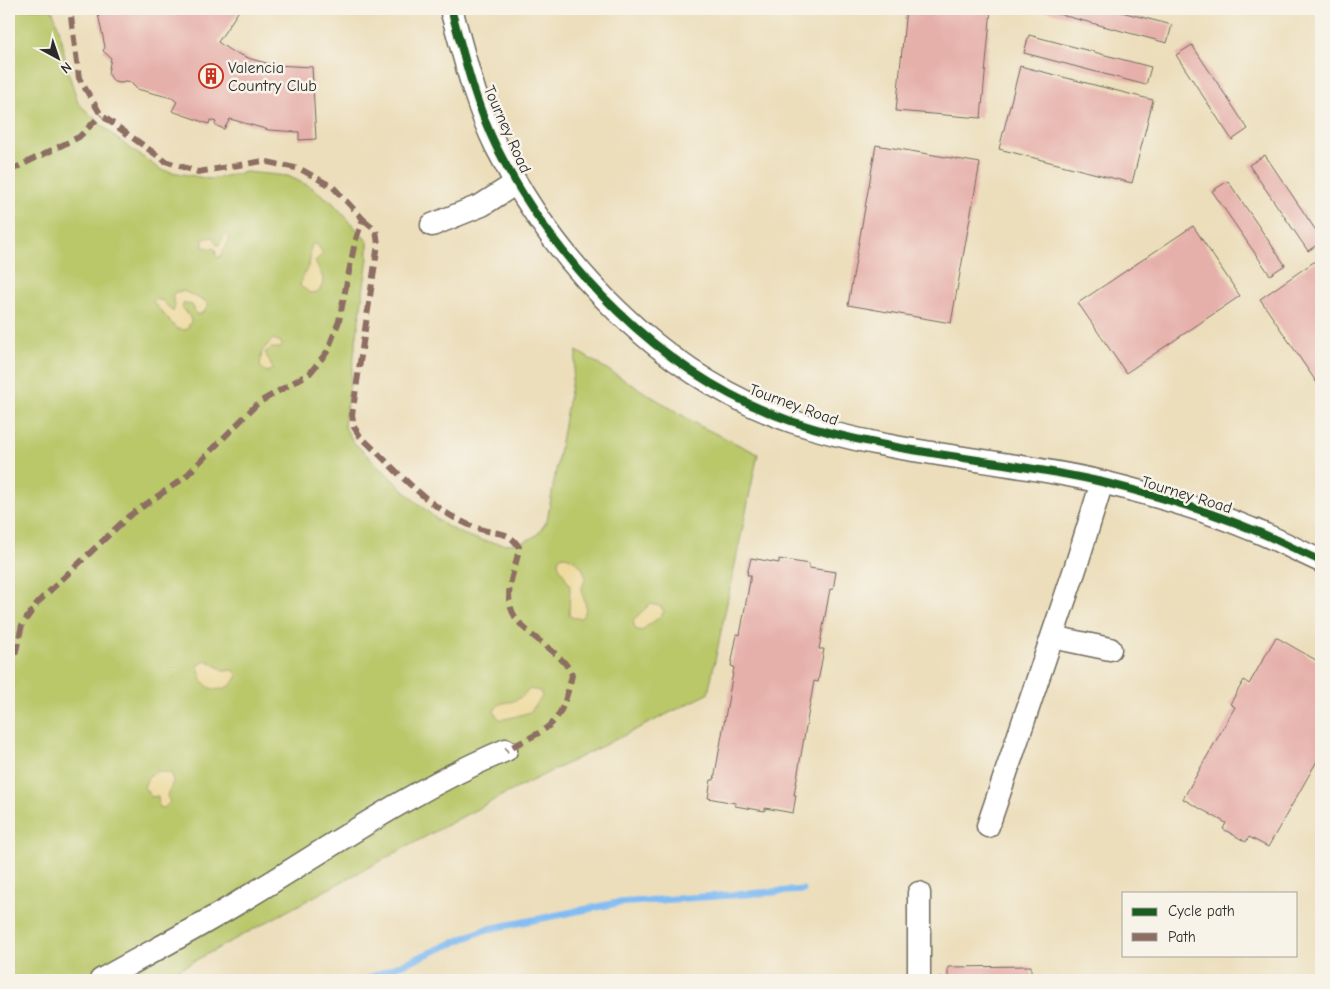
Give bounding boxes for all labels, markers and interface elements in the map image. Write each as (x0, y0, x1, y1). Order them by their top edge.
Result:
north arrow (32, 32, 82, 82)
text: N (57, 58, 75, 77)
place label: Valencia Country Club (228, 59, 317, 95)
building icon: Valencia Country Club (198, 63, 224, 89)
street label: Tourney Road (480, 83, 534, 176)
street label: Tourney Road (747, 380, 841, 429)
street label: Tourney Road (1139, 473, 1234, 517)
legend (1122, 892, 1298, 956)
text: Cycle path (1168, 902, 1235, 920)
text: Path (1168, 928, 1196, 946)

